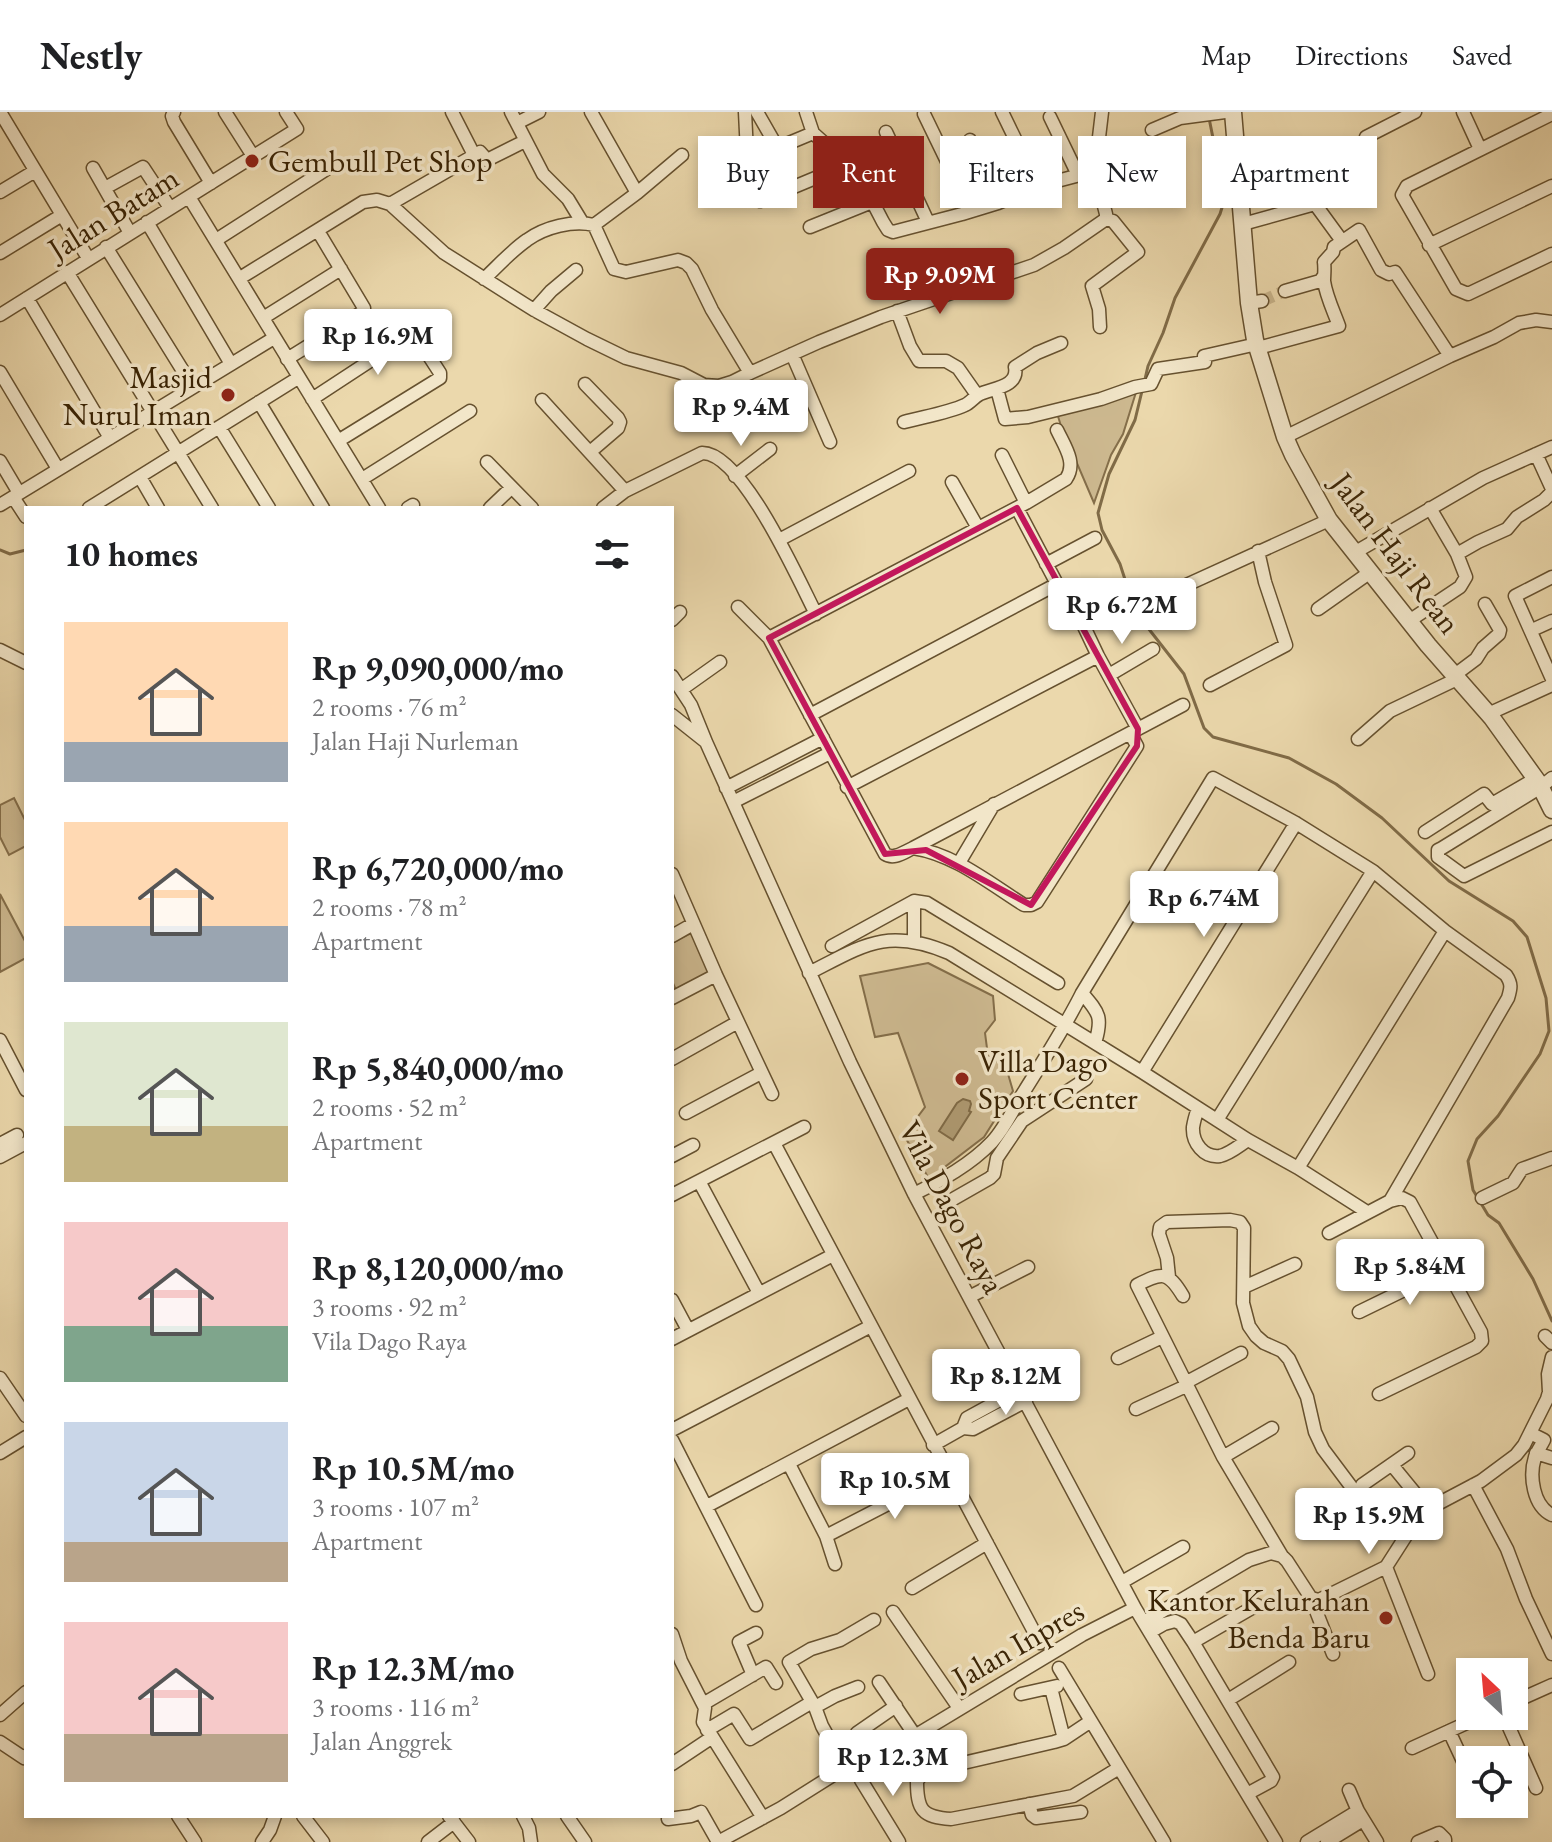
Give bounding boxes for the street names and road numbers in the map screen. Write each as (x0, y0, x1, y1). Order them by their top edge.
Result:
street label: Jalan Batam (37, 156, 186, 271)
street label: Jalan Haji Rean (1320, 461, 1471, 642)
street label: Vila Dago Raya (889, 1113, 1015, 1301)
street label: Jalan Inpres (942, 1589, 1091, 1700)

